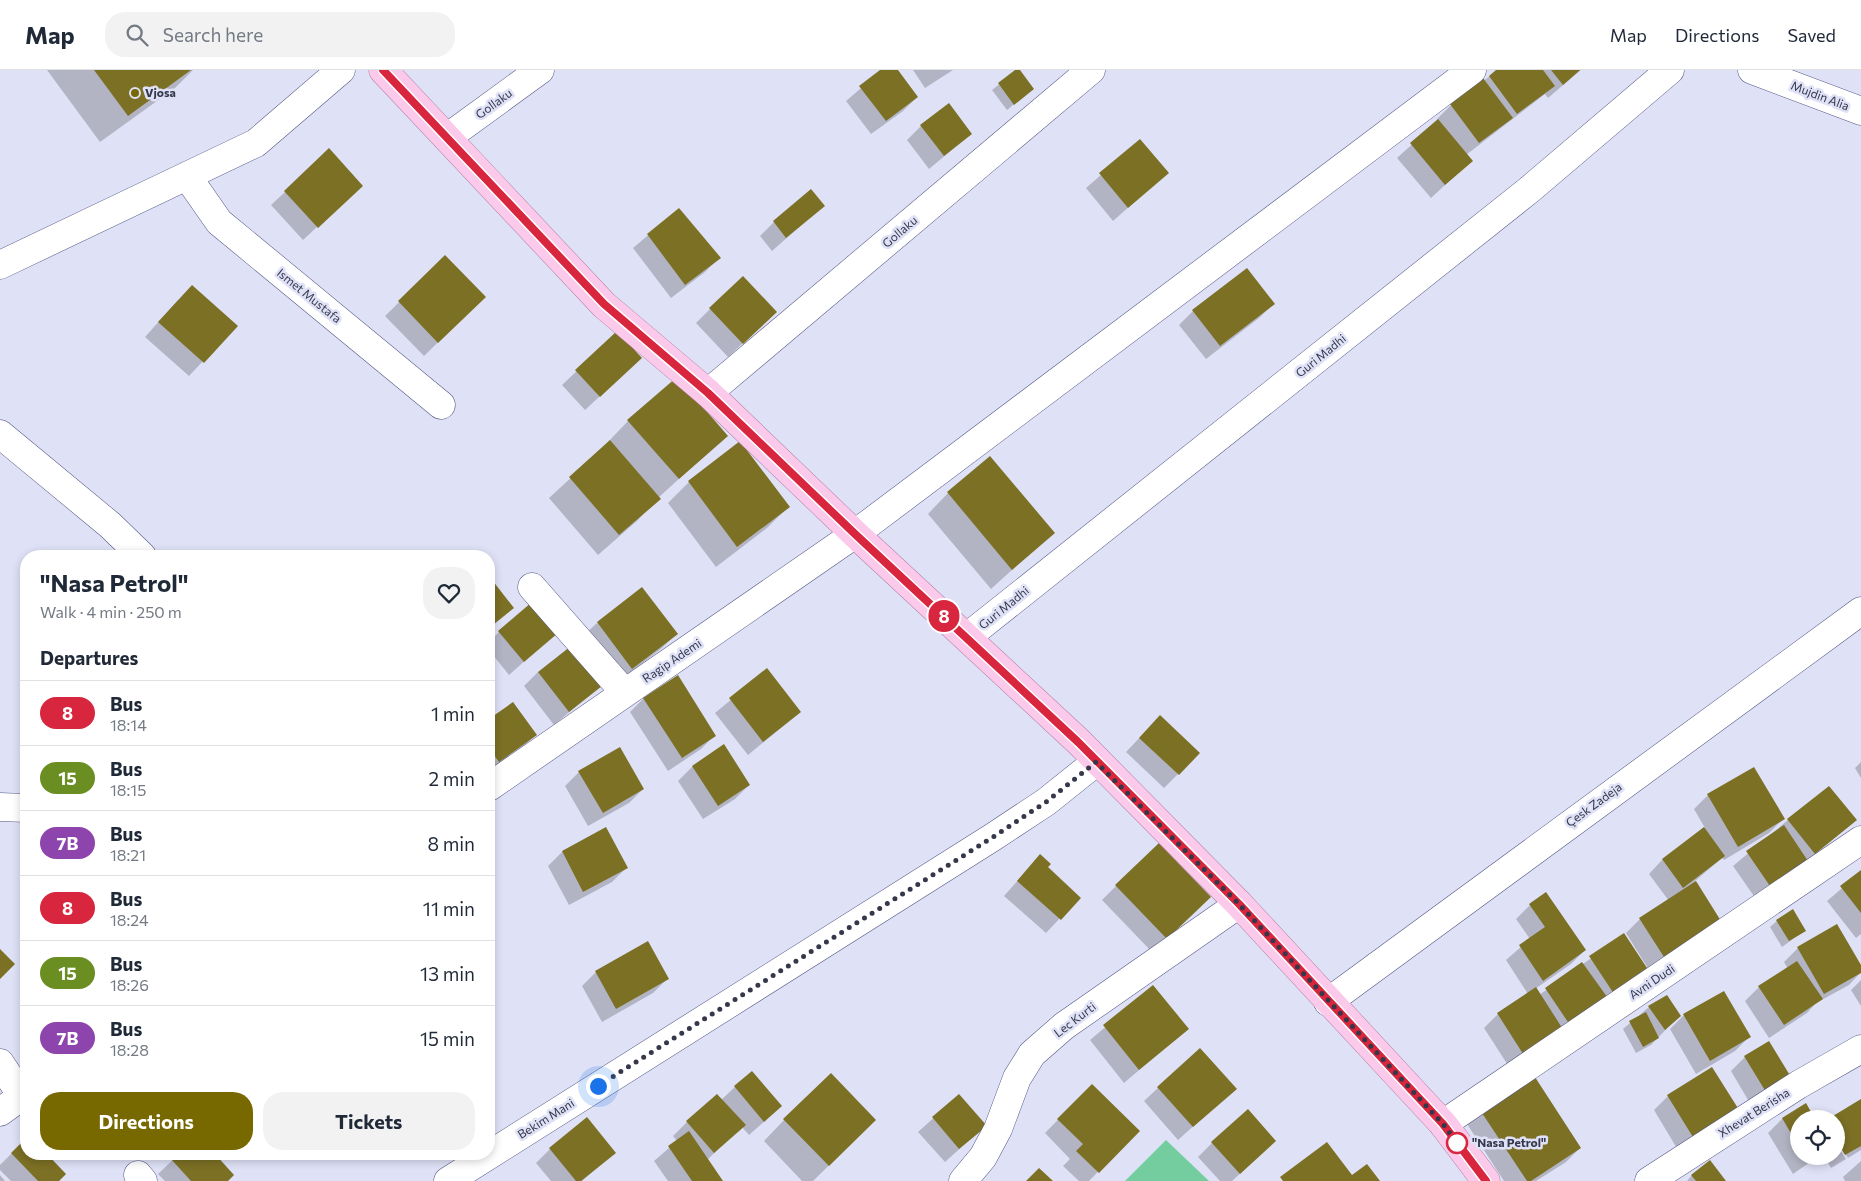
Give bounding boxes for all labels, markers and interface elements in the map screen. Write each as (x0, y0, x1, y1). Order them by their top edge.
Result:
search box (105, 12, 455, 57)
text: Map (25, 20, 75, 49)
icon: search (123, 21, 151, 49)
text: Search here (163, 23, 263, 46)
text: Map (1610, 24, 1647, 46)
text: Directions (1675, 24, 1759, 46)
text: Saved (1787, 24, 1836, 46)
street label: Mujdin Alia (1789, 78, 1851, 113)
place label: Vjosa (145, 85, 176, 99)
street label: Gollaku (472, 85, 514, 121)
marker: Vjosa (129, 87, 141, 99)
street label: Gollaku (879, 213, 920, 250)
street label: Ismet Mustafa (275, 265, 345, 325)
street label: Guri Madhi (1293, 331, 1348, 380)
button: heart (423, 567, 475, 619)
text: "Nasa Petrol" (40, 568, 188, 597)
street label: Guri Madhi (976, 583, 1031, 632)
line badge: 8 (928, 600, 960, 632)
text: Walk · 4 min · 250 m (40, 602, 182, 621)
text: 8 (938, 605, 950, 627)
street label: Ragip Ademi (639, 635, 704, 685)
text: Departures (40, 646, 138, 669)
text: Bus (110, 692, 142, 715)
text: 8 (62, 702, 73, 724)
text: 1 min (431, 702, 475, 725)
text: 18:14 (110, 715, 147, 734)
text: Bus (110, 757, 142, 780)
text: 15 (58, 767, 77, 789)
text: 2 min (428, 767, 475, 790)
street label: Çesk Zadeja (1563, 779, 1624, 829)
text: 18:15 (110, 780, 146, 799)
text: Bus (110, 822, 142, 845)
text: 7B (57, 832, 78, 854)
text: 8 min (427, 832, 475, 855)
text: 18:21 (110, 845, 146, 864)
text: Bus (110, 887, 142, 910)
text: 8 (62, 897, 73, 919)
text: 11 min (423, 897, 475, 920)
text: 18:24 (110, 910, 149, 929)
text: Bus (110, 952, 142, 975)
street label: Avni Dudi (1626, 961, 1677, 1001)
text: 15 (58, 962, 77, 984)
text: 13 min (420, 962, 475, 985)
text: 18:26 (110, 975, 149, 994)
street label: Lec Kurti (1051, 999, 1098, 1039)
text: Bus (110, 1017, 142, 1040)
text: 7B (57, 1027, 78, 1049)
text: 15 min (420, 1027, 475, 1050)
text: 18:28 (110, 1040, 149, 1059)
your location (586, 1074, 611, 1099)
street label: Xhevat Berisha (1715, 1085, 1792, 1140)
button: Directions (40, 1092, 253, 1150)
button: Tickets (263, 1092, 475, 1150)
street label: Bekim Mani (515, 1095, 576, 1141)
map controls (1790, 1110, 1845, 1165)
button: locate (1790, 1110, 1845, 1165)
marker: "Nasa Petrol" (1446, 1132, 1468, 1154)
place label: "Nasa Petrol" (1472, 1135, 1546, 1149)

